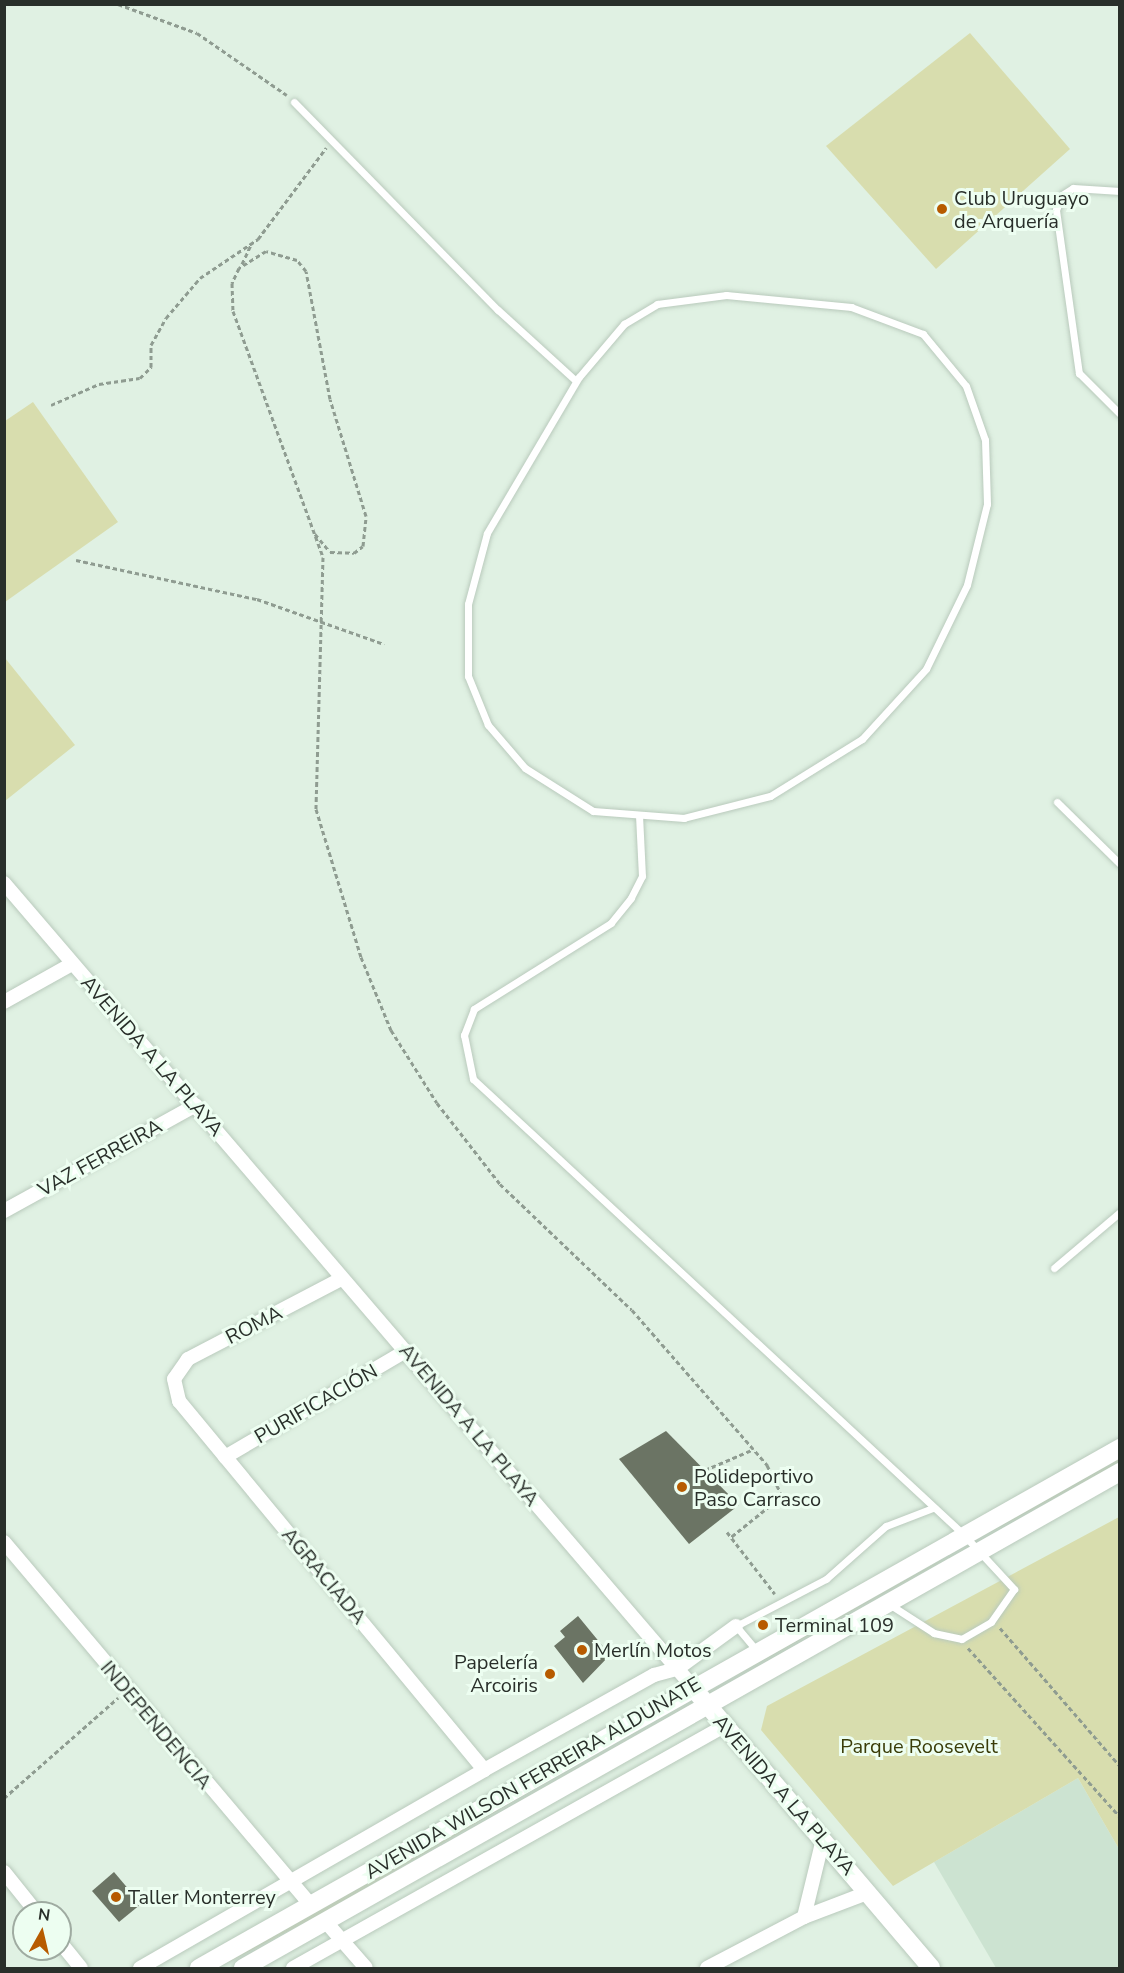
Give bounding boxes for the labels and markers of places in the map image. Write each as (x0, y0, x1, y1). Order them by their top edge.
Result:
place label: Club Uruguayo de Arquería (954, 186, 1089, 233)
marker: Club Uruguayo de Arquería (935, 202, 949, 216)
place label: Polideportivo Paso Carrasco (694, 1464, 821, 1511)
marker: Polideportivo Paso Carrasco (675, 1480, 689, 1494)
place label: Terminal 109 (775, 1613, 894, 1637)
marker: Terminal 109 (756, 1618, 770, 1632)
place label: Merlín Motos (594, 1638, 712, 1662)
marker: Merlín Motos (575, 1643, 589, 1657)
place label: Papelería Arcoiris (454, 1650, 538, 1697)
marker: Papelería Arcoiris (543, 1667, 557, 1681)
place label: Taller Monterrey (128, 1885, 276, 1909)
marker: Taller Monterrey (109, 1890, 123, 1904)

